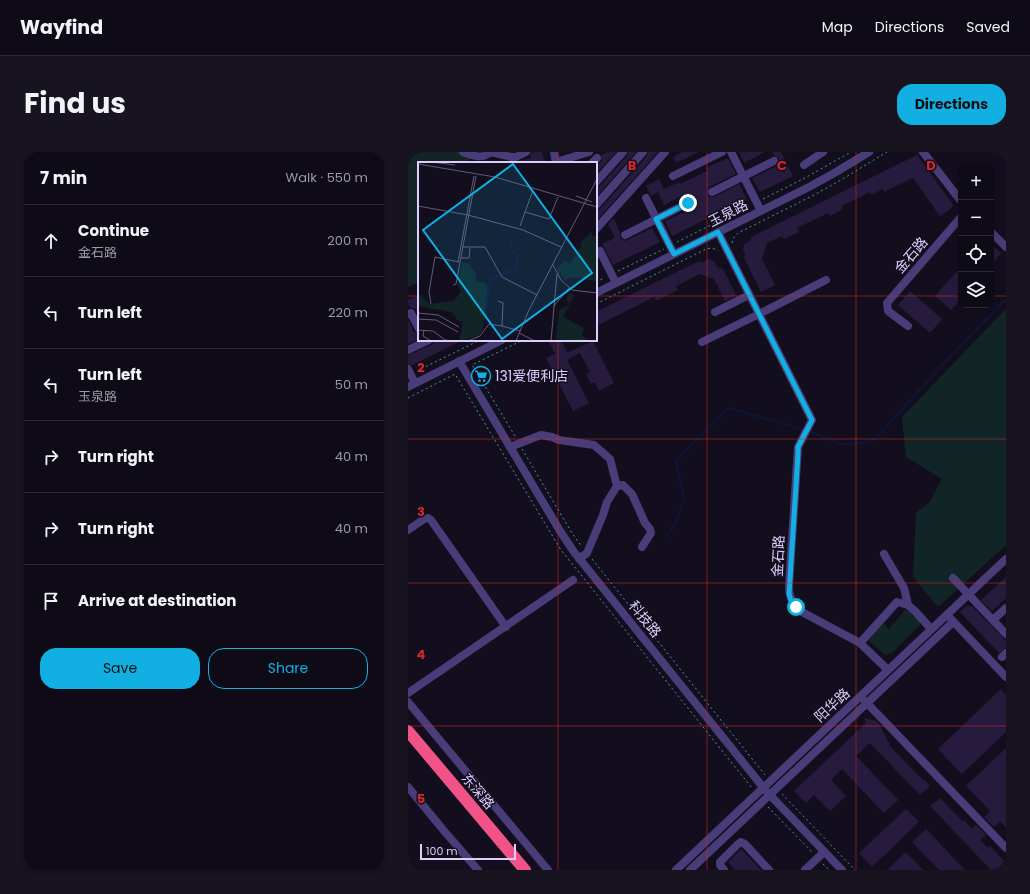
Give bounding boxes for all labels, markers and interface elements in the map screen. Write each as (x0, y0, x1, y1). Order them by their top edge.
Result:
text: Wayfind (20, 14, 103, 41)
text: Map (822, 17, 853, 37)
text: Directions (875, 17, 944, 37)
text: Saved (966, 17, 1010, 37)
text: Find us (24, 84, 126, 123)
button: Directions (897, 84, 1006, 125)
text: B (628, 156, 637, 175)
text: C (777, 156, 787, 175)
text: D (926, 156, 936, 175)
inset map (418, 162, 597, 341)
map controls (958, 164, 994, 308)
button: + (958, 164, 994, 200)
text: 7 min (40, 166, 87, 190)
text: Walk · 550 m (286, 168, 368, 187)
route end (679, 194, 697, 212)
street label: 玉泉路 (705, 195, 751, 231)
button: − (958, 200, 994, 236)
text: Continue (78, 220, 149, 241)
icon: ahead (40, 230, 62, 252)
text: 200 m (327, 231, 368, 250)
street label: 金石路 (890, 233, 932, 277)
button: locate (958, 236, 994, 272)
text: 金石路 (78, 243, 117, 262)
button: layers (958, 272, 994, 308)
icon: left (40, 302, 62, 324)
text: Turn left (78, 302, 142, 323)
text: 220 m (328, 303, 368, 322)
text: 2 (417, 358, 425, 377)
text: Turn left (78, 364, 142, 385)
supermarket icon: 131爱便利店 (470, 365, 492, 387)
place label: 131爱便利店 (495, 366, 568, 386)
icon: left (40, 374, 62, 396)
text: 50 m (335, 375, 368, 394)
text: 玉泉路 (78, 387, 117, 406)
icon: right (40, 446, 62, 468)
text: Turn right (78, 446, 154, 467)
text: 40 m (335, 447, 368, 466)
text: 3 (417, 502, 425, 521)
icon: right (40, 518, 62, 540)
text: Turn right (78, 518, 154, 539)
text: 40 m (335, 519, 368, 538)
street label: 金石路 (767, 535, 789, 577)
icon: arrive (40, 590, 62, 612)
text: Arrive at destination (78, 590, 236, 611)
street label: 科技路 (624, 596, 666, 642)
route start (787, 598, 805, 616)
text: 4 (417, 645, 426, 664)
button: Save (40, 648, 200, 689)
button: Share (208, 648, 368, 689)
street label: 阳华路 (810, 683, 854, 727)
street label: 东深路 (457, 768, 499, 814)
text: 5 (417, 789, 425, 808)
scale bar (420, 842, 516, 861)
text: 100 m (426, 843, 458, 859)

